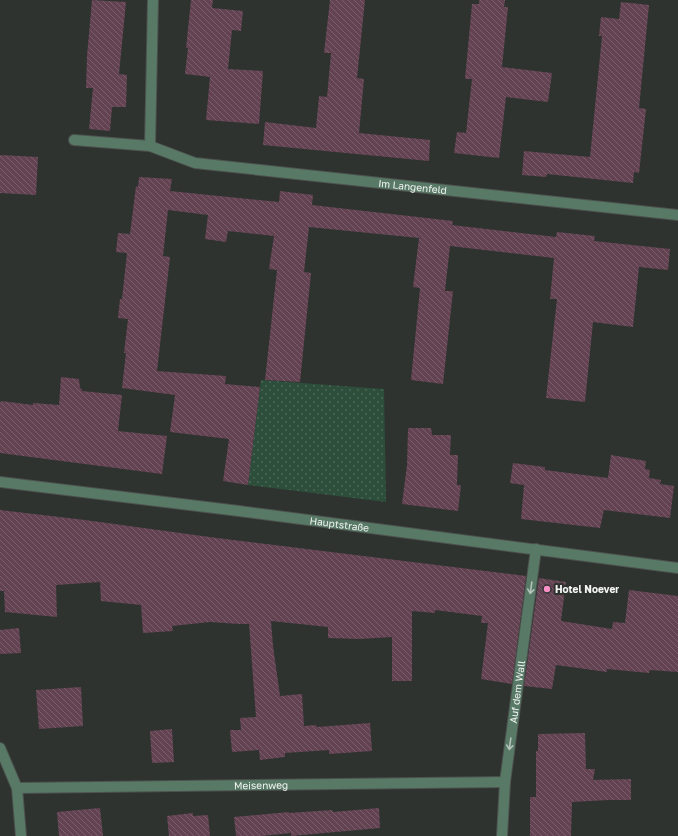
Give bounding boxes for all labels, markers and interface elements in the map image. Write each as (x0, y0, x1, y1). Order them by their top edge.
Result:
street label: Im Langenfeld (378, 177, 447, 196)
street label: Hauptstraße (309, 514, 370, 534)
one-way arrow (527, 581, 535, 594)
place label: Hotel Noever (555, 583, 619, 595)
marker: Hotel Noever (542, 584, 552, 594)
street label: Auf dem Wall (507, 660, 527, 724)
one-way arrow (506, 737, 514, 750)
street label: Meisenweg (234, 779, 288, 791)

